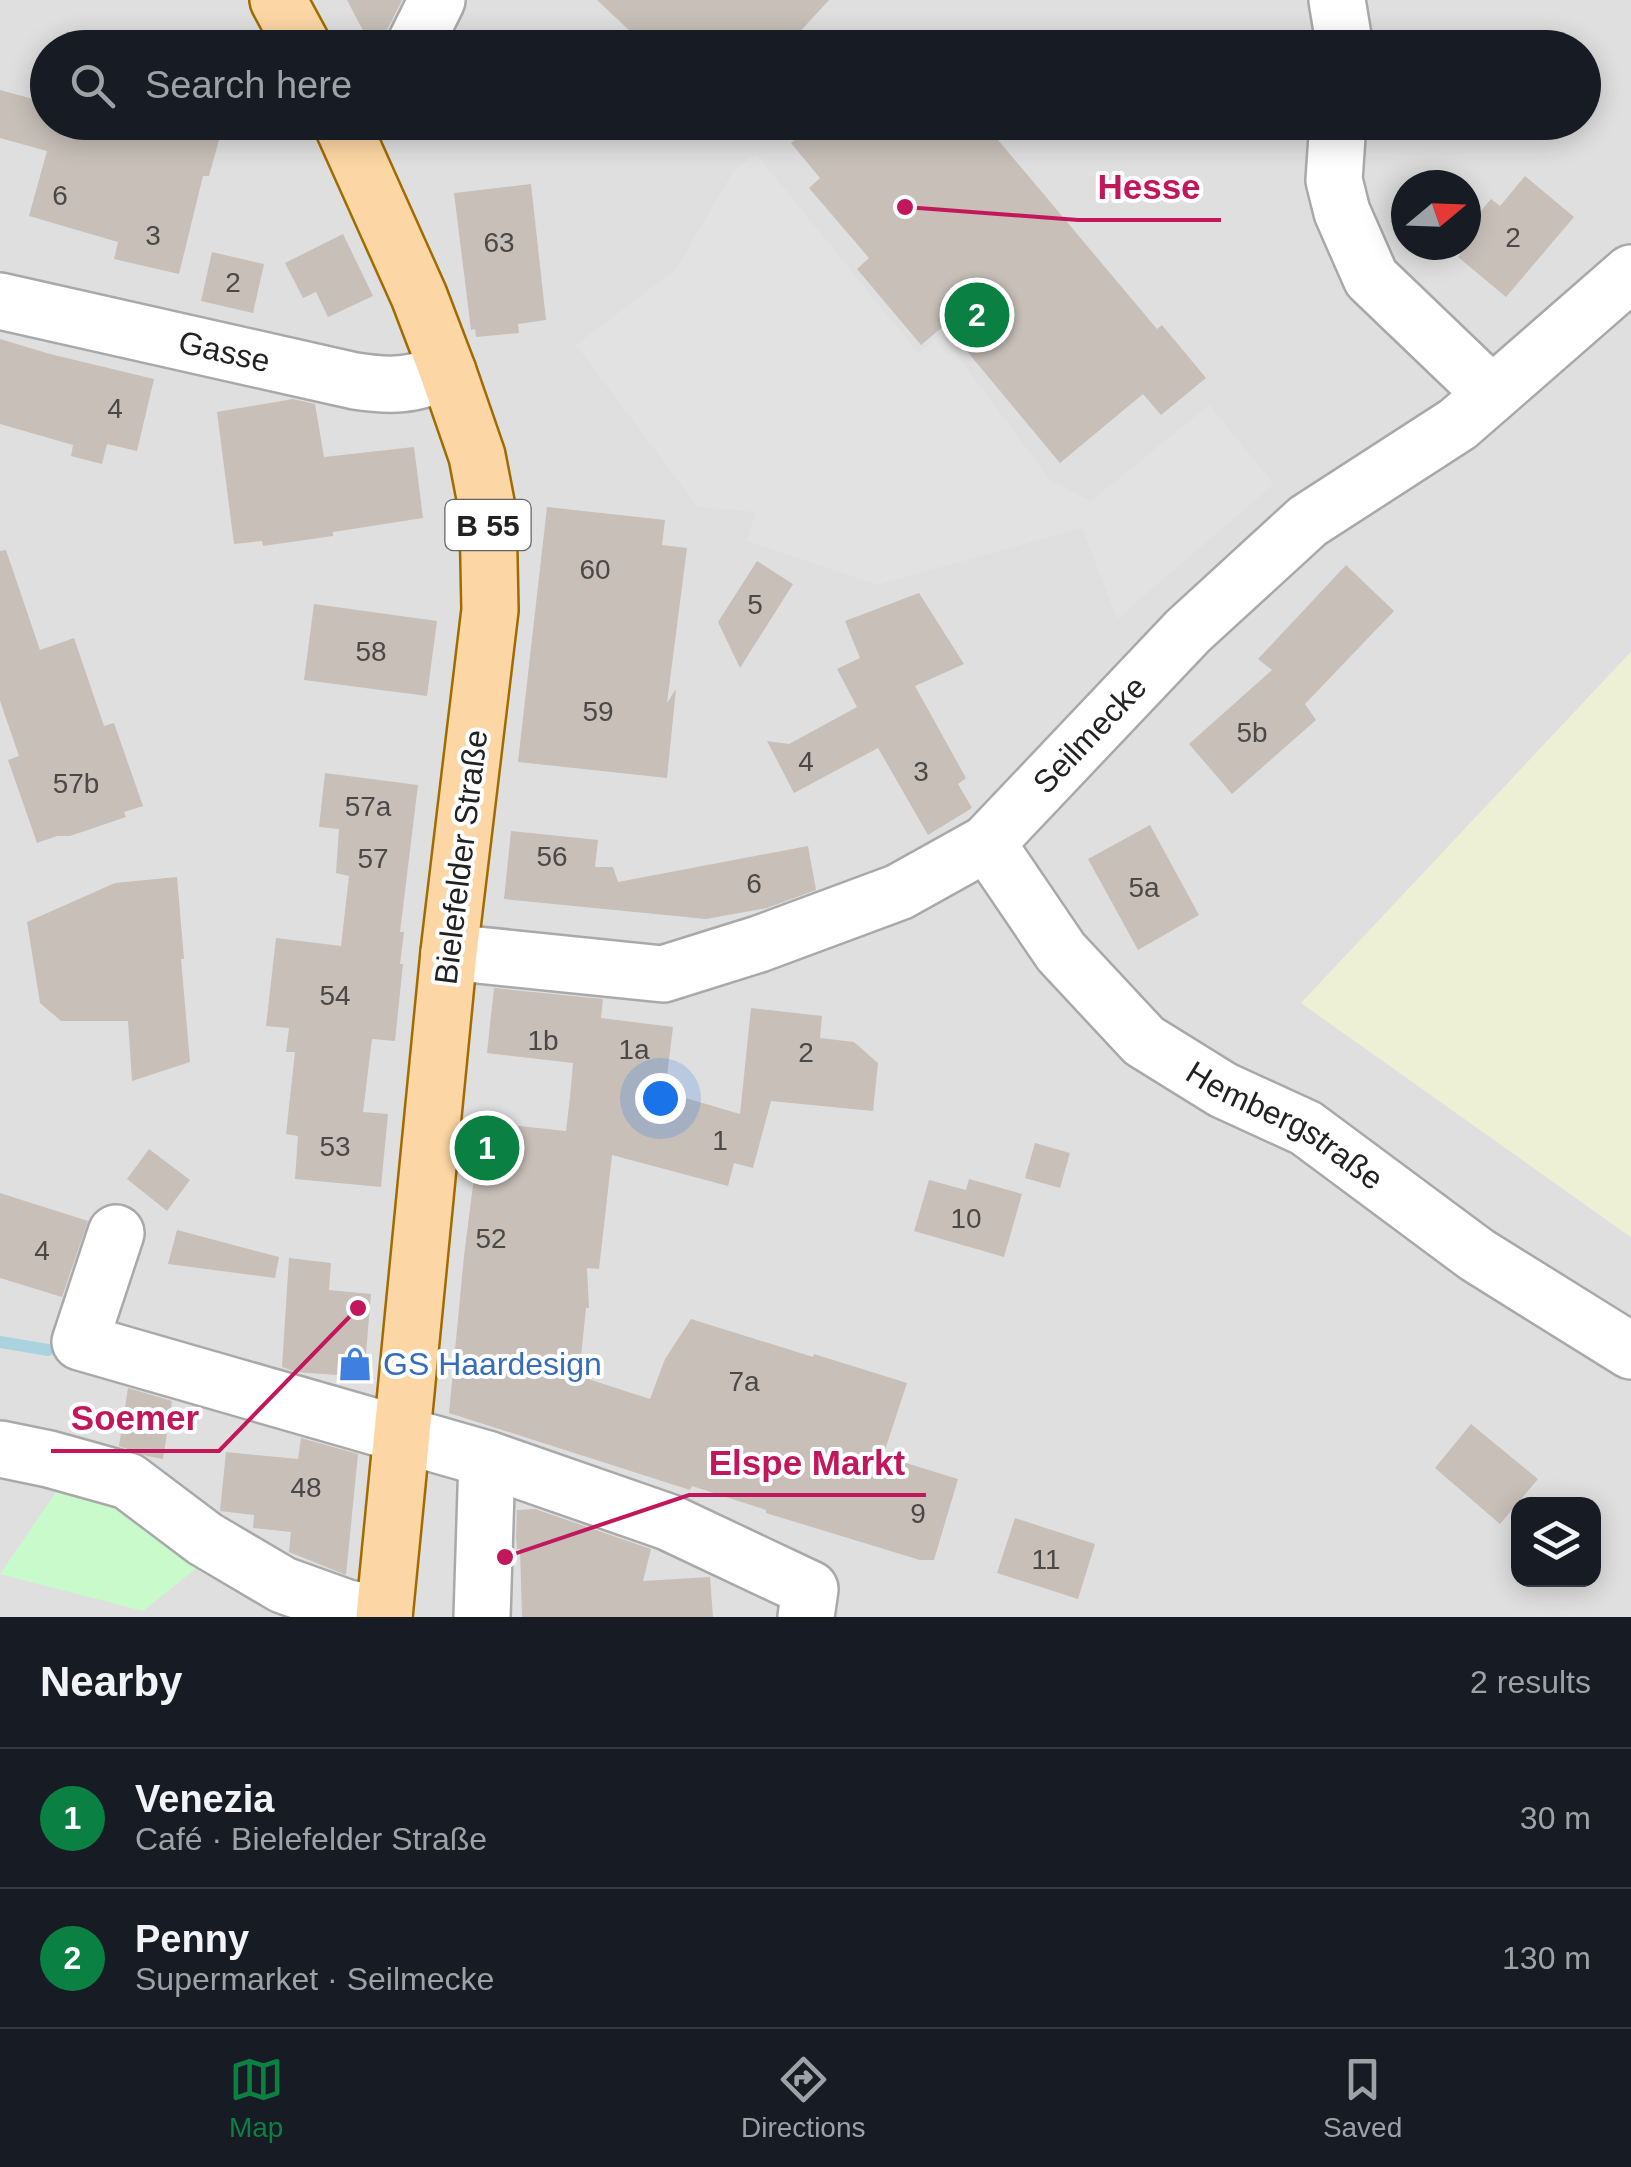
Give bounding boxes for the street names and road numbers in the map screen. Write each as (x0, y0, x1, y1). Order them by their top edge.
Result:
street label: Gasse (175, 324, 273, 379)
road number: B 55 (446, 500, 530, 550)
street label: Seilmecke (1026, 669, 1154, 801)
street label: Bielefelder Straße (428, 728, 494, 986)
street label: Hembergstraße (1180, 1054, 1390, 1197)

